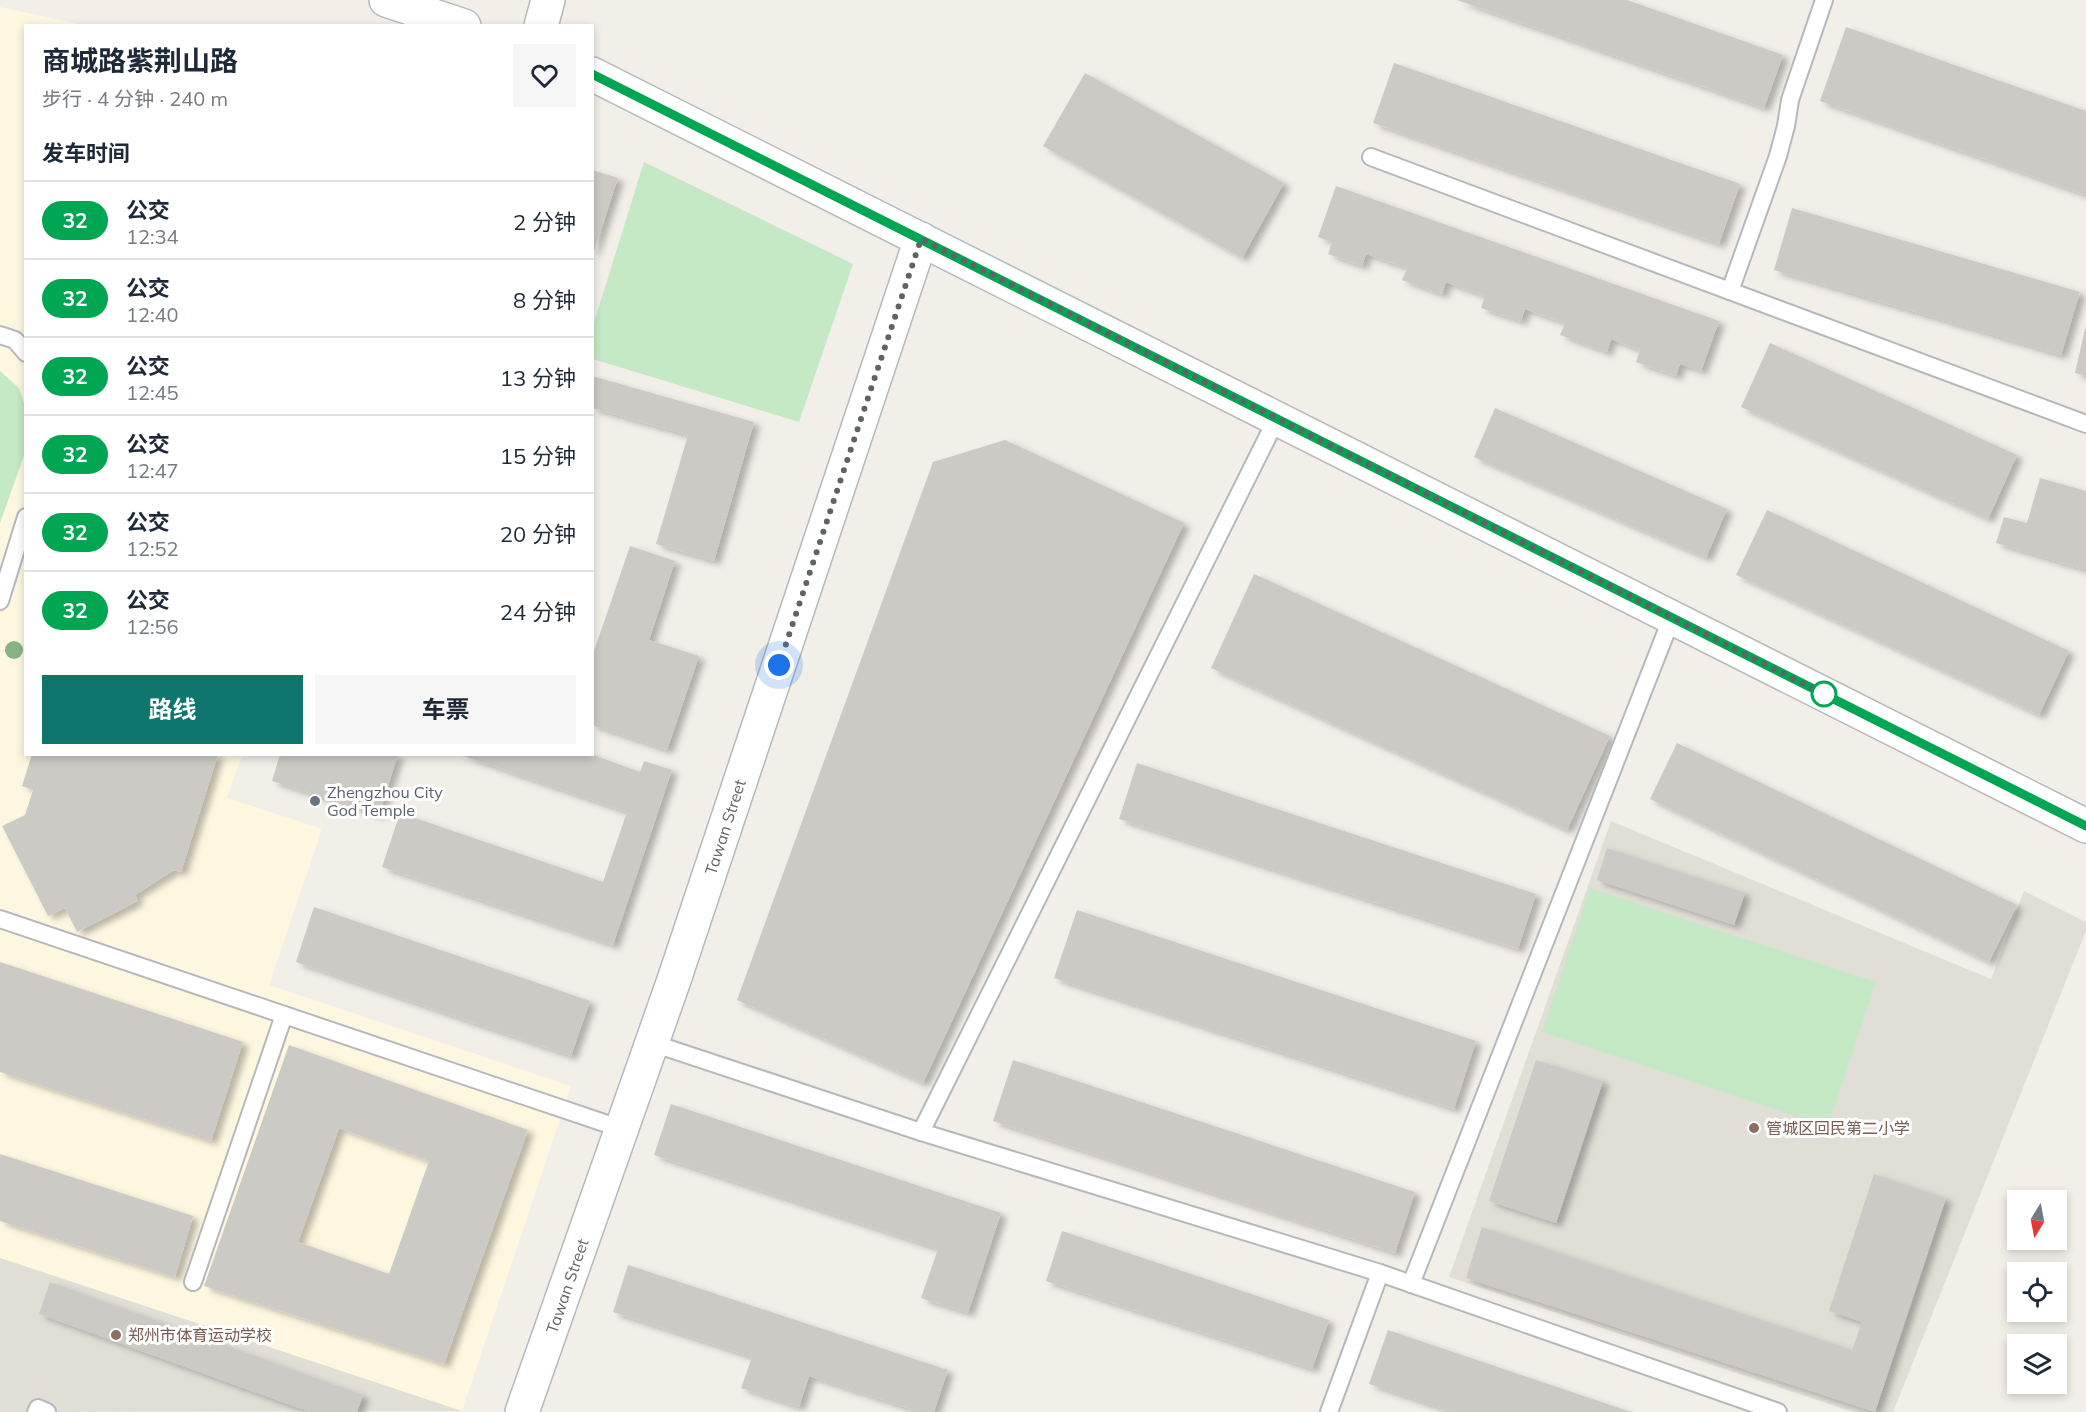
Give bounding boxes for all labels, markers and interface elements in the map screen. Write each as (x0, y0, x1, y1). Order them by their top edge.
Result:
text: 商城路紫荆山路 (42, 43, 238, 78)
button: heart (513, 44, 576, 107)
text: 步行 · 4 分钟 · 240 m (42, 86, 228, 111)
text: 发车时间 (42, 139, 130, 167)
text: 公交 (126, 196, 170, 224)
text: 32 (62, 207, 88, 233)
text: 2 分钟 (513, 208, 576, 236)
text: 12:34 (126, 224, 179, 249)
text: 公交 (126, 274, 170, 302)
text: 32 (62, 285, 88, 311)
text: 8 分钟 (513, 286, 576, 314)
text: 12:40 (126, 302, 179, 327)
text: 公交 (126, 352, 170, 380)
text: 32 (62, 363, 88, 389)
text: 13 分钟 (500, 364, 576, 392)
text: 12:45 (126, 380, 179, 405)
text: 公交 (126, 430, 170, 458)
text: 32 (62, 441, 88, 467)
text: 15 分钟 (500, 442, 576, 470)
text: 12:47 (126, 458, 179, 483)
text: 公交 (126, 508, 170, 536)
text: 32 (62, 519, 88, 545)
text: 20 分钟 (500, 520, 576, 548)
text: 12:52 (126, 536, 179, 561)
text: 公交 (126, 586, 170, 614)
text: 32 (62, 597, 88, 623)
text: 24 分钟 (500, 598, 576, 626)
text: 12:56 (126, 614, 179, 639)
your location (764, 650, 794, 680)
button: 路线 (42, 675, 303, 744)
button: 车票 (315, 675, 576, 744)
unlabelled marker (1811, 681, 1837, 707)
street label: Tawan Street (700, 776, 750, 877)
place label: Zhengzhou City God Temple (327, 782, 443, 820)
marker: Zhengzhou City God Temple (308, 794, 322, 808)
place label: 管城区回民第二小学 (1766, 1118, 1910, 1138)
marker: 管城区回民第二小学 (1747, 1121, 1761, 1135)
north arrow (2007, 1190, 2067, 1250)
map controls (2007, 1190, 2067, 1394)
street label: Tawan Street (541, 1236, 593, 1336)
button: locate (2007, 1262, 2067, 1322)
place label: 郑州市体育运动学校 (128, 1325, 272, 1345)
marker: 郑州市体育运动学校 (109, 1328, 123, 1342)
button: layers (2007, 1334, 2067, 1394)

